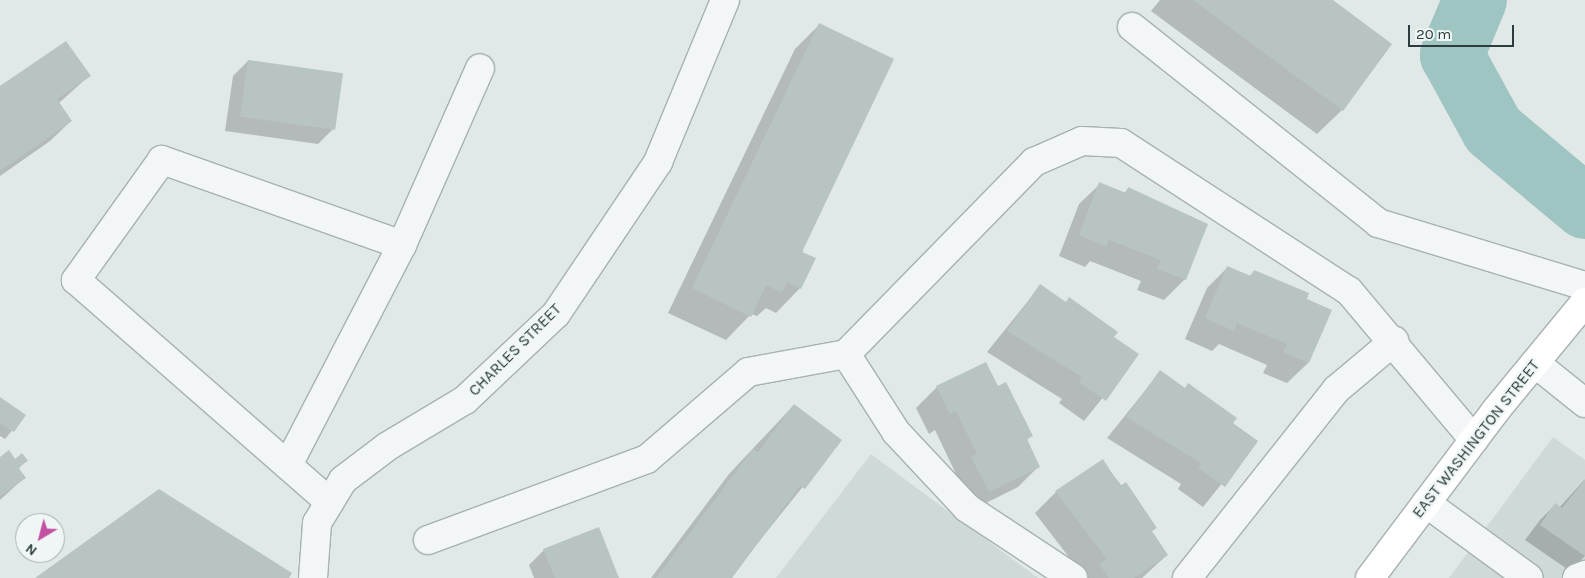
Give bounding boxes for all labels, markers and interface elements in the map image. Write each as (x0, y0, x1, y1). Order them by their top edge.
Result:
scale bar (1410, 15, 1516, 47)
text: 20 m (1416, 25, 1451, 43)
street label: CHARLES STREET (465, 300, 565, 400)
street label: EAST WASHINGTON STREET (1408, 356, 1544, 522)
north arrow (15, 513, 65, 563)
text: N (22, 540, 40, 559)

